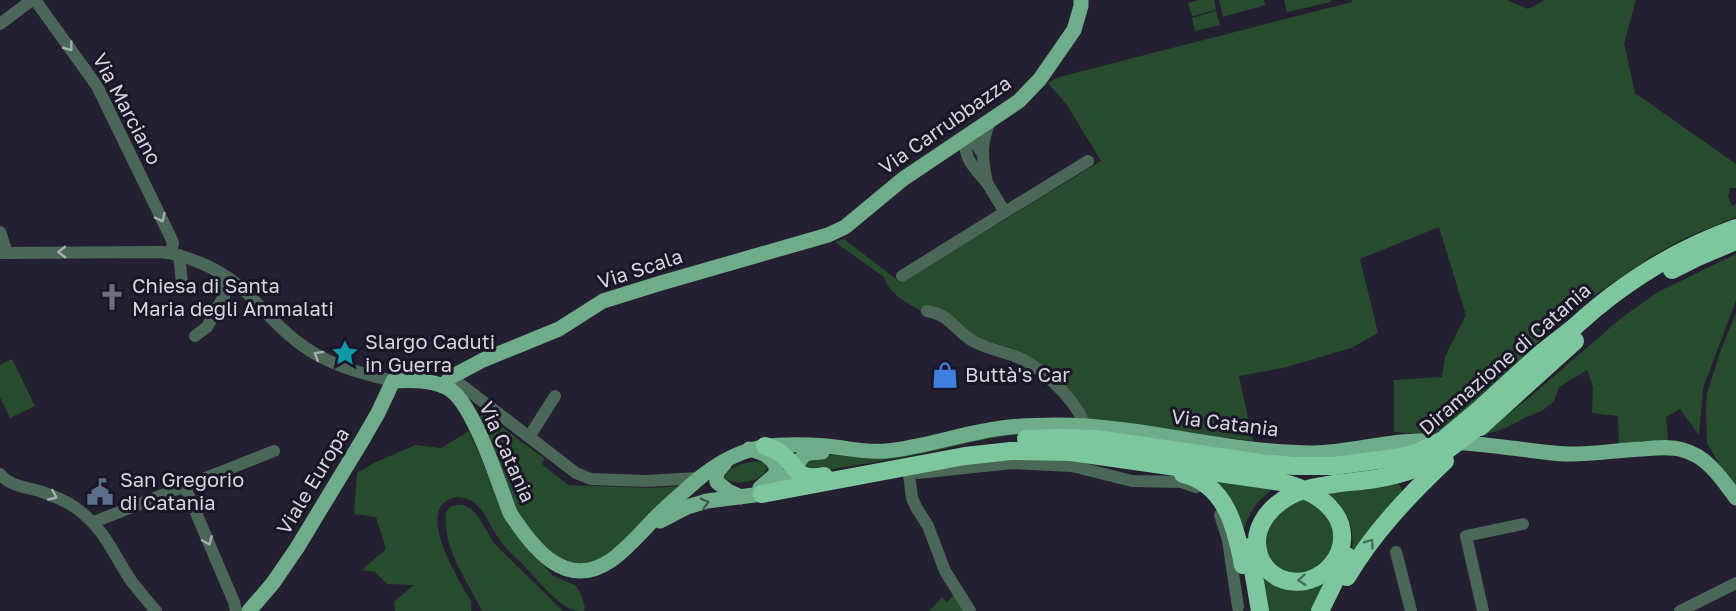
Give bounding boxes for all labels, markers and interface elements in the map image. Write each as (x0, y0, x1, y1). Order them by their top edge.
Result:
one-way arrow (62, 40, 73, 51)
street label: Via Marciano (88, 49, 167, 168)
street label: Via Carrubbazza (874, 70, 1015, 179)
one-way arrow (154, 212, 166, 223)
street label: Via Scala (594, 243, 685, 293)
one-way arrow (58, 246, 67, 258)
place label: Chiesa di Santa Maria degli Ammalati (132, 273, 334, 320)
street label: Diramazione di Catania (1414, 277, 1595, 439)
church icon: Chiesa di Santa Maria degli Ammalati (97, 282, 127, 312)
place label: Slargo Caduti in Guerra (365, 329, 495, 376)
place icon: Slargo Caduti in Guerra (330, 338, 360, 368)
one-way arrow (314, 351, 324, 362)
shop icon: Buttà's Car (930, 360, 960, 390)
place label: Buttà's Car (965, 362, 1070, 386)
street label: Via Catania (475, 397, 541, 506)
street label: Via Catania (1170, 404, 1280, 441)
street label: Viale Europa (271, 423, 353, 538)
place label: San Gregorio di Catania (120, 467, 244, 514)
public building icon: San Gregorio di Catania (85, 477, 115, 507)
one-way arrow (47, 489, 58, 501)
one-way arrow (699, 497, 709, 510)
one-way arrow (201, 534, 213, 545)
one-way arrow (1363, 538, 1374, 549)
one-way arrow (1297, 573, 1306, 586)

